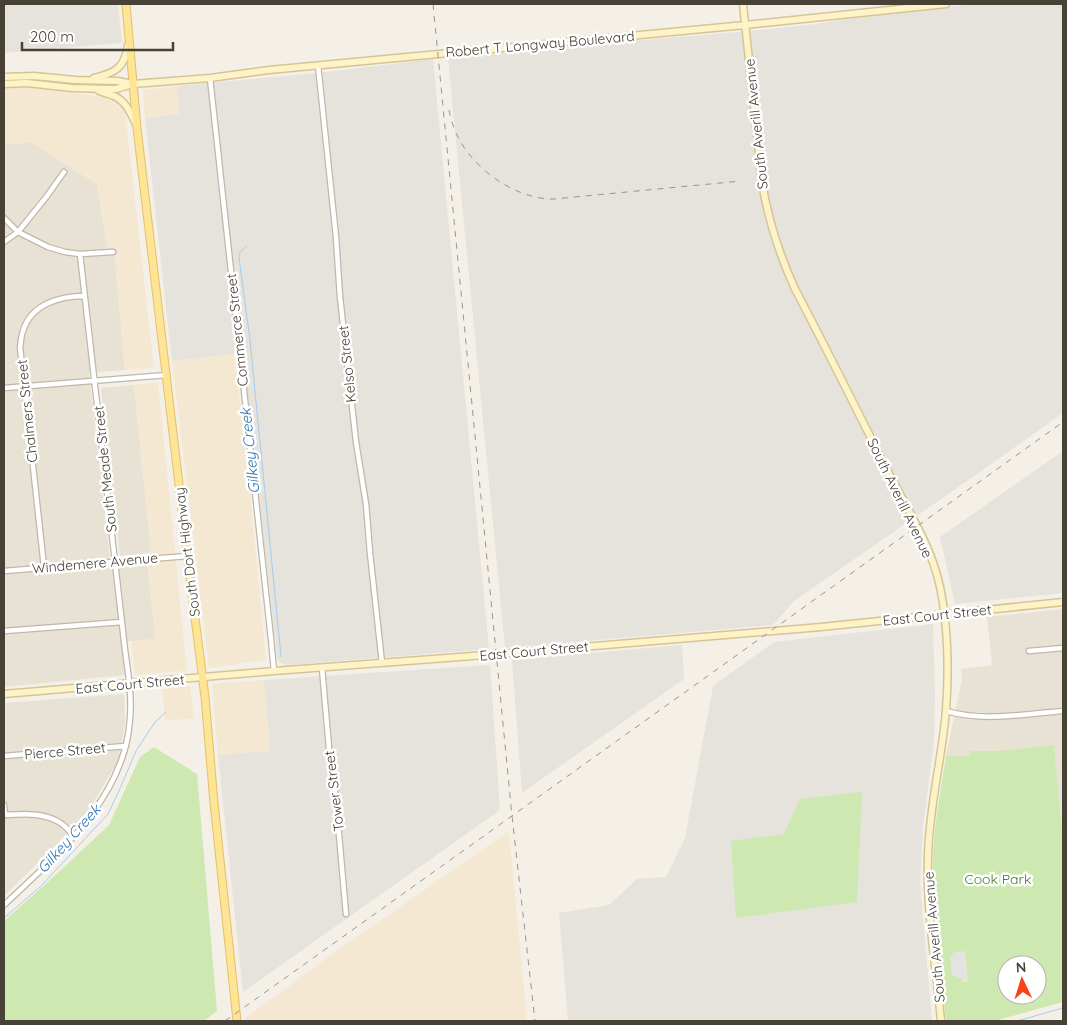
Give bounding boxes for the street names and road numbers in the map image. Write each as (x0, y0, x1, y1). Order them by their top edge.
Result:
street label: Robert T Longway Boulevard (445, 27, 635, 61)
street label: South Averill Avenue (740, 58, 772, 190)
street label: Commerce Street (222, 272, 252, 387)
street label: Kelso Street (334, 324, 360, 403)
street label: Chalmers Street (13, 358, 41, 463)
street label: South Meade Street (89, 405, 121, 533)
street label: South Averill Avenue (863, 435, 937, 561)
street label: South Dort Highway (170, 486, 204, 618)
street label: Windemere Avenue (31, 549, 159, 577)
street label: East Court Street (882, 600, 993, 630)
street label: East Court Street (479, 637, 590, 665)
street label: East Court Street (75, 670, 186, 698)
street label: Pierce Street (24, 738, 107, 764)
street label: Tower Street (320, 749, 348, 832)
street label: South Averill Avenue (919, 871, 949, 1003)

